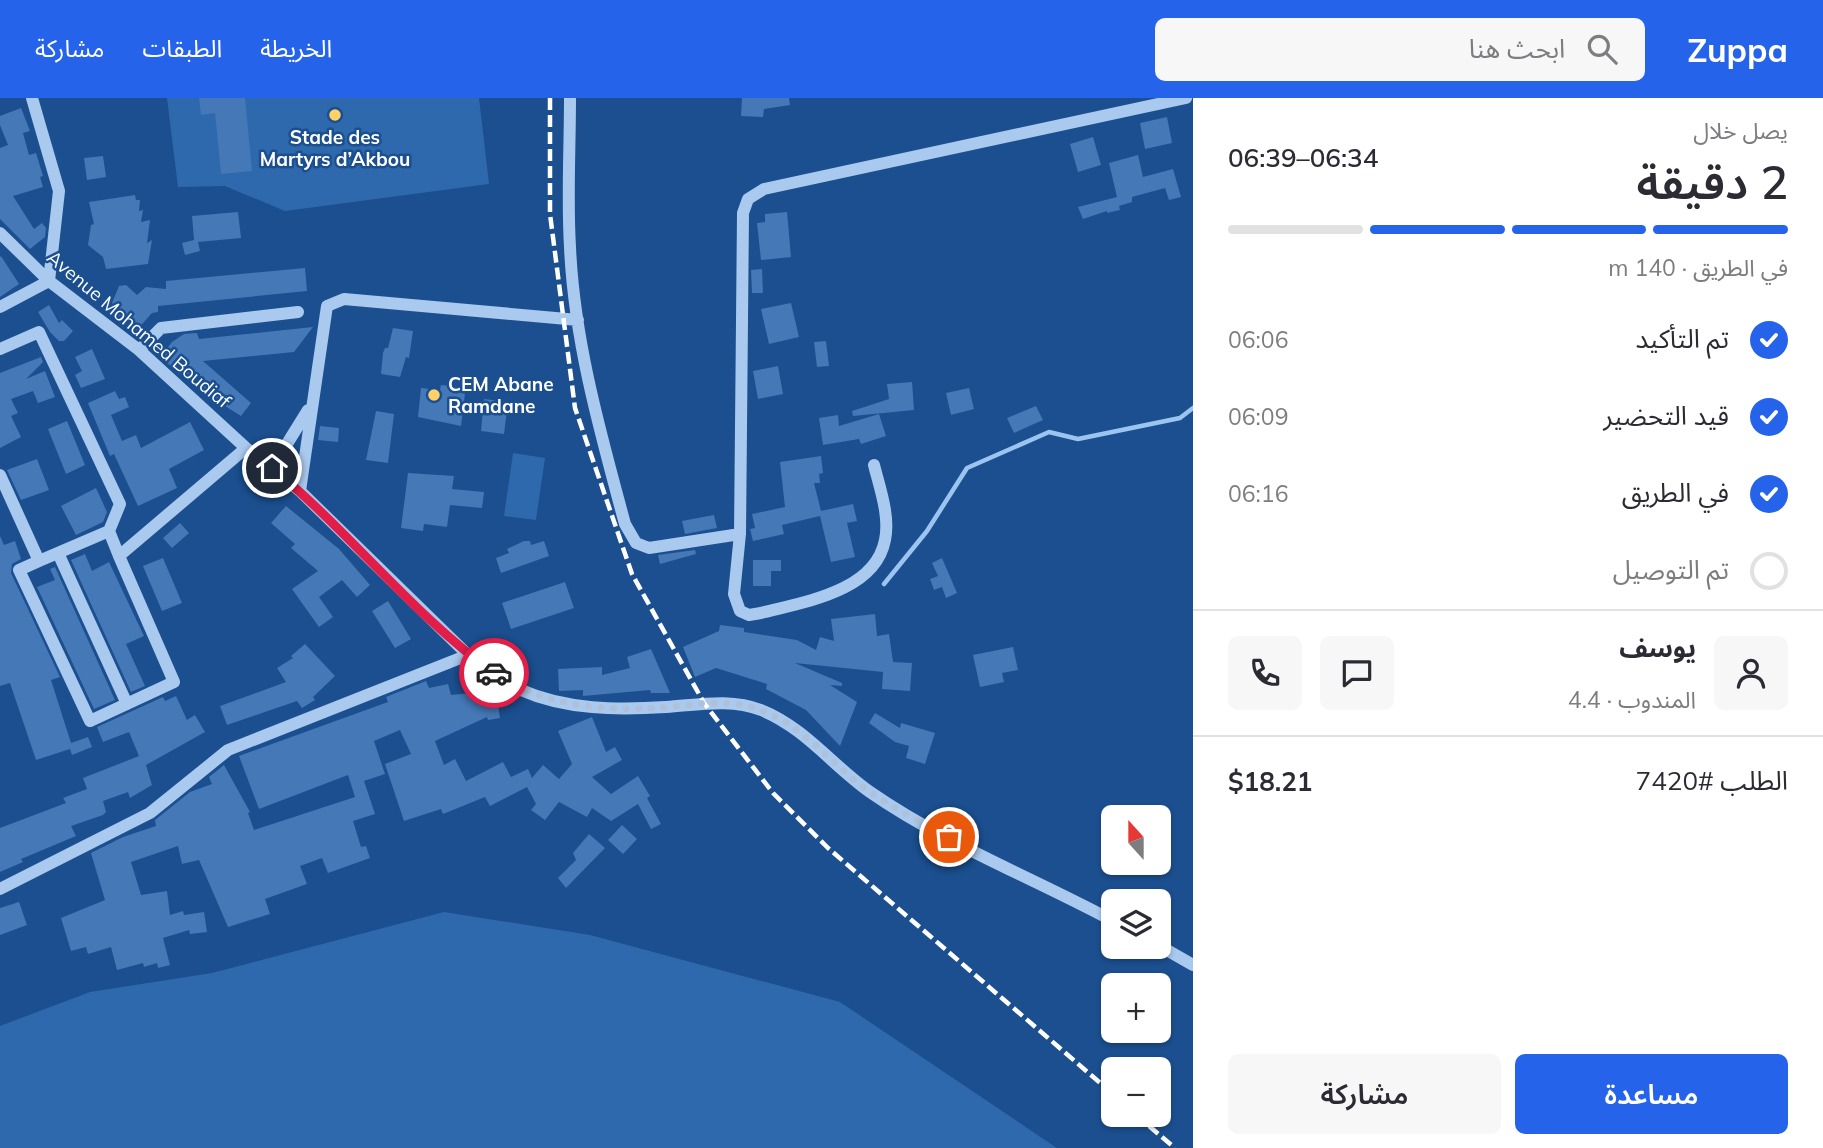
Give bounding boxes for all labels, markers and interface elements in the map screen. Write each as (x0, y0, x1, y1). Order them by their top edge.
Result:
search box (1155, 18, 1645, 81)
text: Zuppa (1687, 29, 1788, 70)
icon: search (1583, 30, 1621, 68)
text: ابحث هنا (1469, 32, 1565, 65)
text: مشاركة (35, 33, 104, 63)
text: الطبقات (142, 33, 222, 63)
text: الخريطة (260, 33, 332, 63)
marker: Stade des Martyrs d’Akbou (327, 107, 343, 123)
text: يصل خلال (1693, 116, 1788, 145)
place label: Stade des Martyrs d’Akbou (260, 125, 410, 171)
text: 06:34–06:39 (1228, 141, 1378, 174)
text: 2 دقيقة (1637, 153, 1788, 211)
street label: Avenue Mohamed Boudiaf (42, 245, 236, 413)
text: في الطريق · 140 m (1608, 253, 1788, 282)
icon: check (1750, 321, 1788, 359)
text: تم التأكيد (1635, 322, 1729, 355)
text: 06:06 (1228, 325, 1288, 354)
place label: CEM Abane Ramdane (448, 372, 554, 418)
marker: CEM Abane Ramdane (426, 387, 442, 403)
icon: check (1750, 398, 1788, 436)
text: قيد التحضير (1603, 399, 1729, 432)
text: 06:09 (1228, 402, 1288, 431)
pin (242, 438, 302, 498)
icon: home (253, 449, 291, 487)
icon: check (1750, 475, 1788, 513)
text: في الطريق (1622, 476, 1729, 509)
text: 06:16 (1228, 479, 1288, 508)
text: تم التوصيل (1613, 553, 1729, 586)
text: يوسف (1619, 631, 1696, 664)
button: phone (1228, 636, 1302, 710)
button: chat (1320, 636, 1394, 710)
button: person (1714, 636, 1788, 710)
courier (459, 638, 529, 708)
icon: car (475, 654, 513, 692)
text: المندوب · 4.4 (1568, 685, 1696, 714)
text: الطلب #7420 (1636, 764, 1788, 797)
text: $18.21 (1228, 765, 1312, 798)
north arrow (1101, 805, 1171, 875)
map controls (1101, 805, 1171, 1127)
pin (919, 807, 979, 867)
icon: bag (930, 818, 968, 856)
button: layers (1101, 889, 1171, 959)
button: + (1101, 973, 1171, 1043)
button: مشاركة (1228, 1054, 1501, 1134)
button: مساعدة (1515, 1054, 1788, 1134)
button: − (1101, 1057, 1171, 1127)

